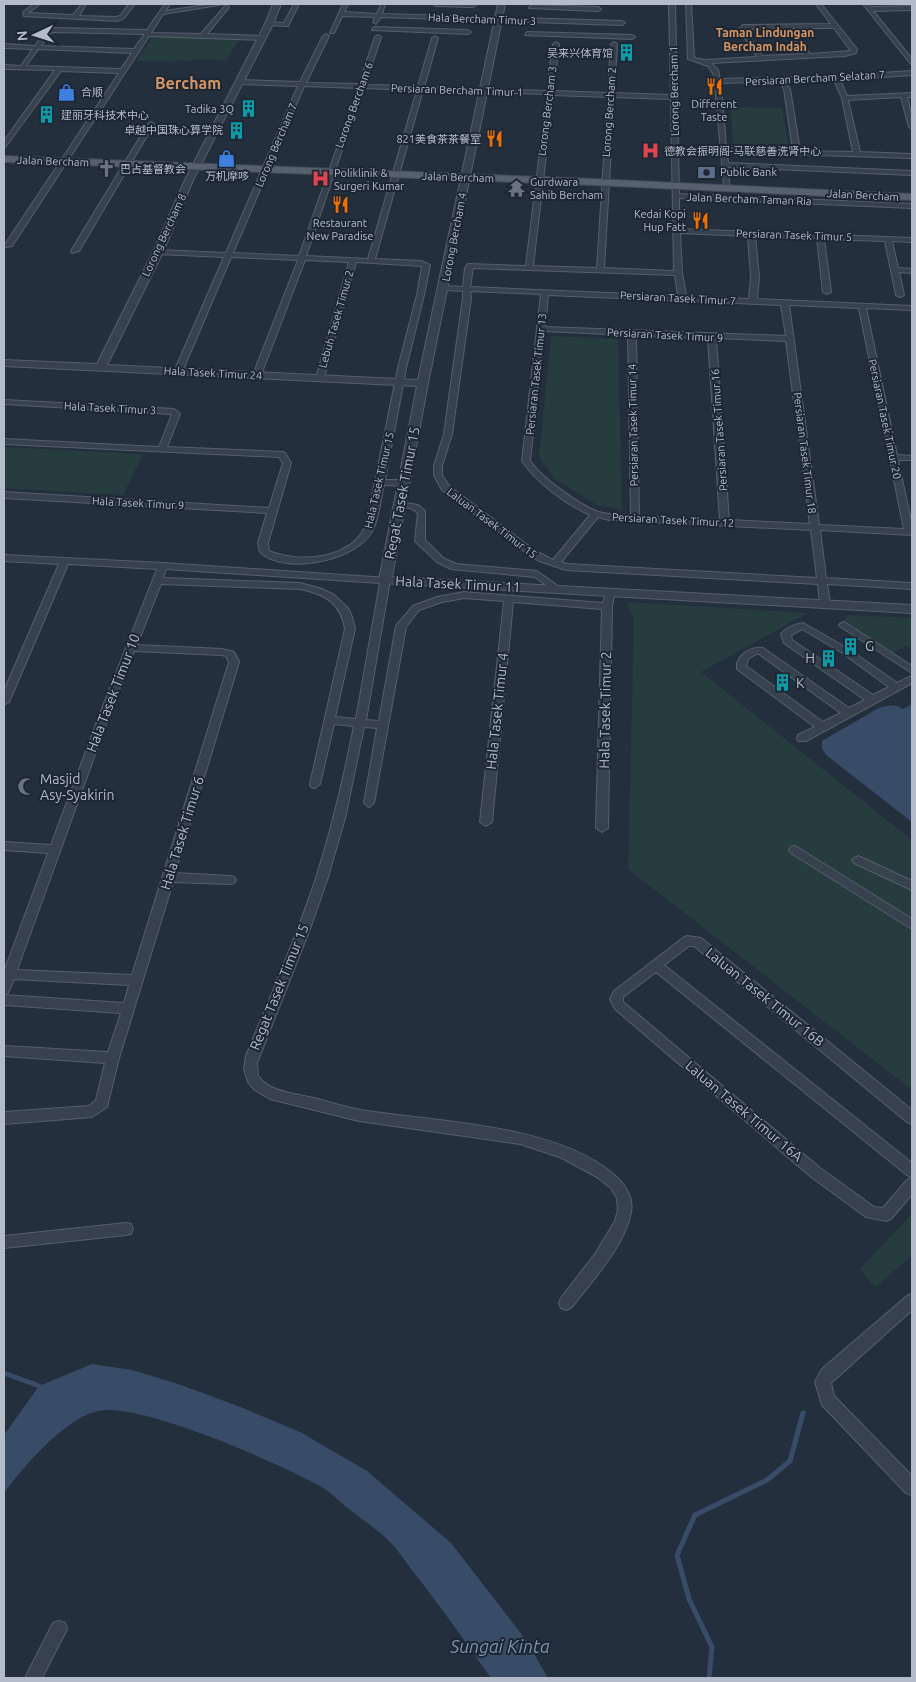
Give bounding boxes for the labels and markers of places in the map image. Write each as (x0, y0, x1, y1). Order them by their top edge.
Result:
building icon: 吴来兴体育馆 (617, 43, 637, 63)
place label: 吴来兴体育馆 (547, 47, 613, 59)
restaurant icon: Different Taste (704, 76, 724, 96)
shop icon: 合顺 (57, 82, 77, 102)
place label: 合顺 (81, 86, 103, 98)
place label: Different Taste (691, 98, 738, 123)
building icon: Tadika 3Q (238, 99, 258, 119)
place label: Tadika 3Q (185, 103, 234, 115)
building icon: 建丽牙科技术中心 (37, 105, 57, 125)
place label: 建丽牙科技术中心 (61, 109, 149, 121)
building icon: 卓越中国珠心算学院 (227, 120, 247, 140)
place label: 卓越中国珠心算学院 (124, 124, 223, 136)
restaurant icon: 821美食茶茶餐室 (485, 129, 505, 149)
place label: 821美食茶茶餐室 (396, 133, 481, 145)
hospital icon: 德教会振明阁-马联慈善洗肾中心 (640, 141, 660, 161)
place label: 德教会振明阁-马联慈善洗肾中心 (664, 145, 821, 157)
shop icon: 万机摩哆 (217, 148, 237, 168)
church icon: 巴占基督教会 (96, 159, 116, 179)
bank icon: Public Bank (696, 162, 716, 182)
place label: 巴占基督教会 (120, 163, 186, 175)
place label: Public Bank (720, 166, 777, 178)
place label: Poliklinik & Surgeri Kumar (334, 167, 405, 192)
hospital icon: Poliklinik & Surgeri Kumar (310, 169, 330, 189)
place label: 万机摩哆 (205, 170, 249, 182)
place label: Gurdwara Sahib Bercham (530, 176, 603, 201)
temple icon: Gurdwara Sahib Bercham (506, 178, 526, 198)
restaurant icon: Restaurant New Paradise (330, 195, 350, 215)
place label: Kedai Kopi Hup Fatt (634, 208, 687, 233)
restaurant icon: Kedai Kopi Hup Fatt (690, 210, 710, 230)
place label: Restaurant New Paradise (307, 217, 373, 242)
building icon: G (841, 636, 861, 656)
place label: G (865, 638, 874, 654)
building icon: H (819, 648, 839, 668)
place label: H (805, 650, 815, 666)
building icon: K (772, 673, 792, 693)
place label: K (796, 675, 805, 691)
place label: Masjid Asy-Syakirin (40, 771, 114, 803)
mosque icon: Masjid Asy-Syakirin (16, 777, 36, 797)

